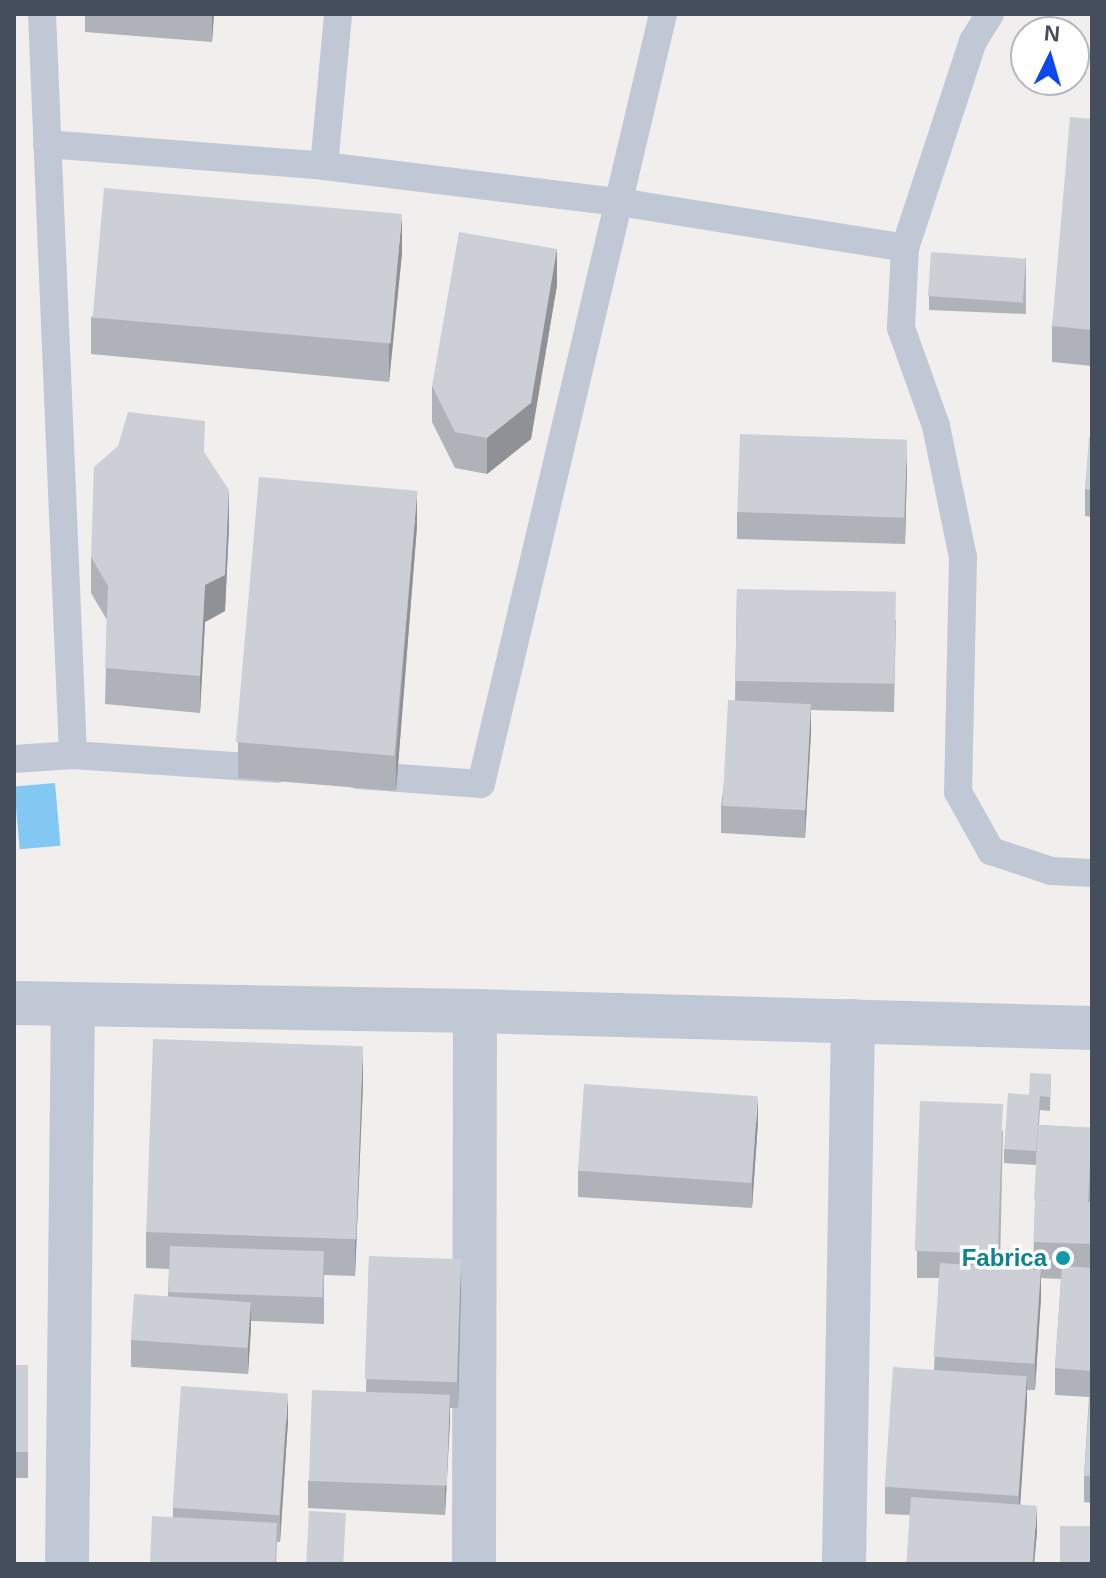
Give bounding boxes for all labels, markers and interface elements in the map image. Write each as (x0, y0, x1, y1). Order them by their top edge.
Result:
north arrow (1010, 16, 1090, 96)
text: N (1043, 20, 1061, 47)
place label: Fabrica (962, 1244, 1047, 1272)
marker: Fabrica (1054, 1249, 1072, 1267)

